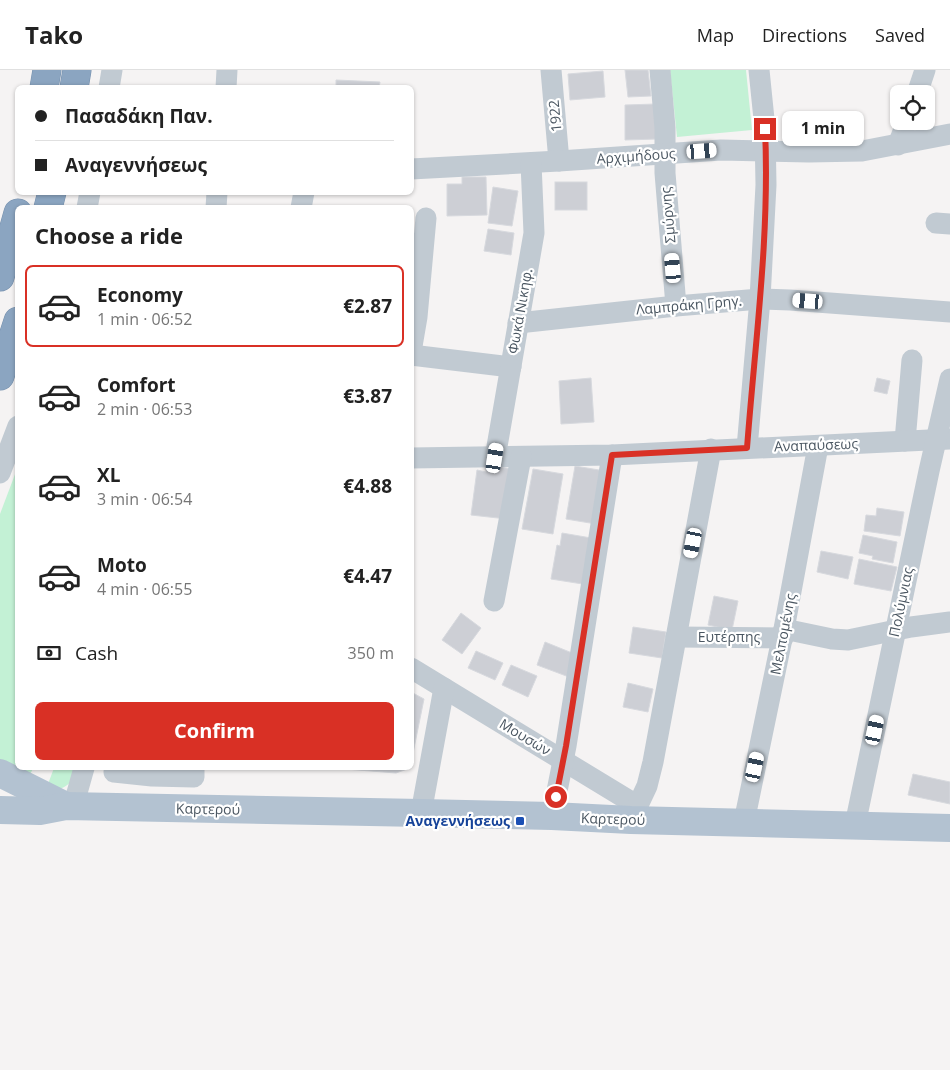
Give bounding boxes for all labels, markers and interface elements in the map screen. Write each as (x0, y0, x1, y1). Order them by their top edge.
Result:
text: Tako (25, 18, 83, 51)
text: Map (697, 23, 734, 47)
text: Directions (762, 23, 847, 47)
text: Saved (875, 23, 925, 47)
map controls (890, 85, 935, 130)
button: locate (890, 85, 935, 130)
street label: 1922 (544, 99, 565, 133)
text: Πασαδάκη Παν. (65, 103, 213, 129)
callout: 1 min (782, 112, 865, 146)
text: 1 min (801, 117, 845, 139)
route end (754, 118, 776, 140)
car (686, 142, 717, 160)
street label: Αρχιμήδους (596, 143, 676, 168)
text: Αναγεννήσεως (65, 152, 207, 178)
street label: Σμύρνης (656, 186, 679, 244)
text: Choose a ride (35, 220, 183, 250)
car (664, 252, 681, 284)
street label: Φωκά Νικηφ. (503, 267, 536, 355)
text: Economy (97, 282, 183, 308)
icon: car (37, 284, 82, 329)
street label: Λαμπράκη Γρηγ. (635, 290, 743, 319)
car (792, 292, 823, 310)
text: €2.87 (343, 293, 392, 319)
text: 1 min · 06:52 (97, 308, 192, 330)
text: Comfort (97, 372, 176, 398)
icon: car (37, 374, 82, 419)
text: €3.87 (343, 383, 392, 409)
text: 2 min · 06:53 (97, 398, 192, 420)
street label: Αναπαύσεως (774, 434, 859, 455)
car (485, 442, 504, 474)
text: XL (97, 462, 120, 488)
icon: car (37, 464, 82, 509)
text: €4.88 (343, 473, 392, 499)
text: 3 min · 06:54 (97, 488, 192, 510)
car (682, 527, 703, 559)
text: Moto (97, 552, 147, 578)
icon: car (37, 554, 82, 599)
text: €4.47 (343, 563, 392, 589)
street label: Πολύμνιας (884, 565, 917, 639)
text: 4 min · 06:55 (97, 578, 192, 600)
street label: Μελπομένης (765, 591, 800, 676)
street label: Ευτέρπης (698, 627, 760, 646)
icon: cash (35, 639, 63, 667)
text: Cash (75, 640, 118, 666)
text: 350 m (348, 642, 394, 664)
button: Confirm (35, 702, 394, 760)
street label: Μουσών (496, 714, 554, 759)
car (864, 714, 885, 746)
car (744, 751, 765, 783)
route start (545, 786, 567, 808)
street label: Καρτερού (176, 798, 240, 819)
street label: Καρτερού (581, 808, 645, 829)
place label: Αναγεννήσεως (405, 811, 510, 830)
marker: Αναγεννήσεως (514, 815, 526, 827)

